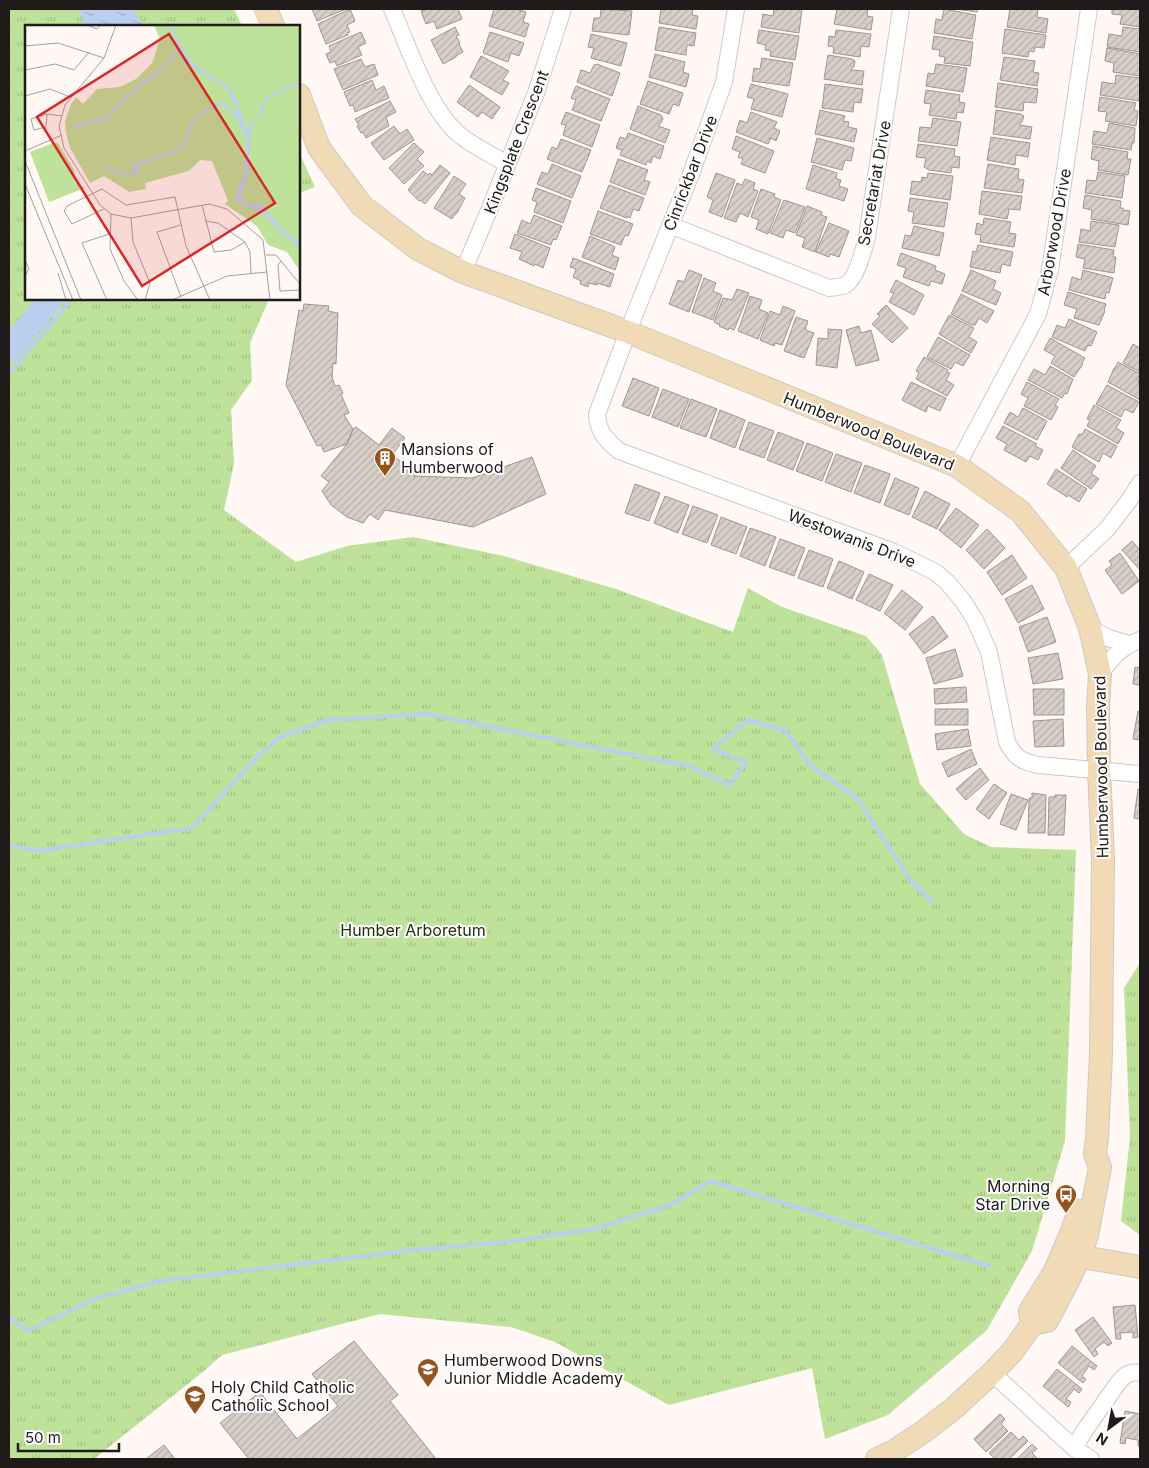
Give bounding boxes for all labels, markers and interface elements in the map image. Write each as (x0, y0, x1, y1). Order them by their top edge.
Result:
inset map (25, 25, 300, 300)
street label: Kingsplate Crescent (479, 67, 553, 217)
street label: Cinrickbar Drive (659, 112, 721, 234)
street label: Secretariat Drive (853, 119, 895, 247)
street label: Arborwood Drive (1033, 167, 1075, 297)
street label: Humberwood Boulevard (781, 387, 957, 475)
place label: Mansions of Humberwood (401, 439, 503, 477)
building icon: Mansions of Humberwood (373, 446, 397, 477)
street label: Westowanis Drive (785, 504, 919, 572)
street label: Humberwood Boulevard (1089, 675, 1113, 859)
park label: Humber Arboretum (340, 920, 486, 940)
place label: Morning Star Drive (975, 1176, 1050, 1214)
bus stop icon: Morning Star Drive (1054, 1183, 1078, 1214)
place label: Humberwood Downs Junior Middle Academy (444, 1350, 623, 1388)
school or university icon: Humberwood Downs Junior Middle Academy (416, 1357, 440, 1388)
place label: Holy Child Catholic Catholic School (211, 1377, 355, 1415)
school or university icon: Holy Child Catholic Catholic School (183, 1384, 207, 1415)
north arrow (1084, 1403, 1134, 1453)
scale bar (18, 1420, 119, 1452)
text: 50 m (25, 1428, 61, 1447)
text: N (1093, 1429, 1111, 1449)

